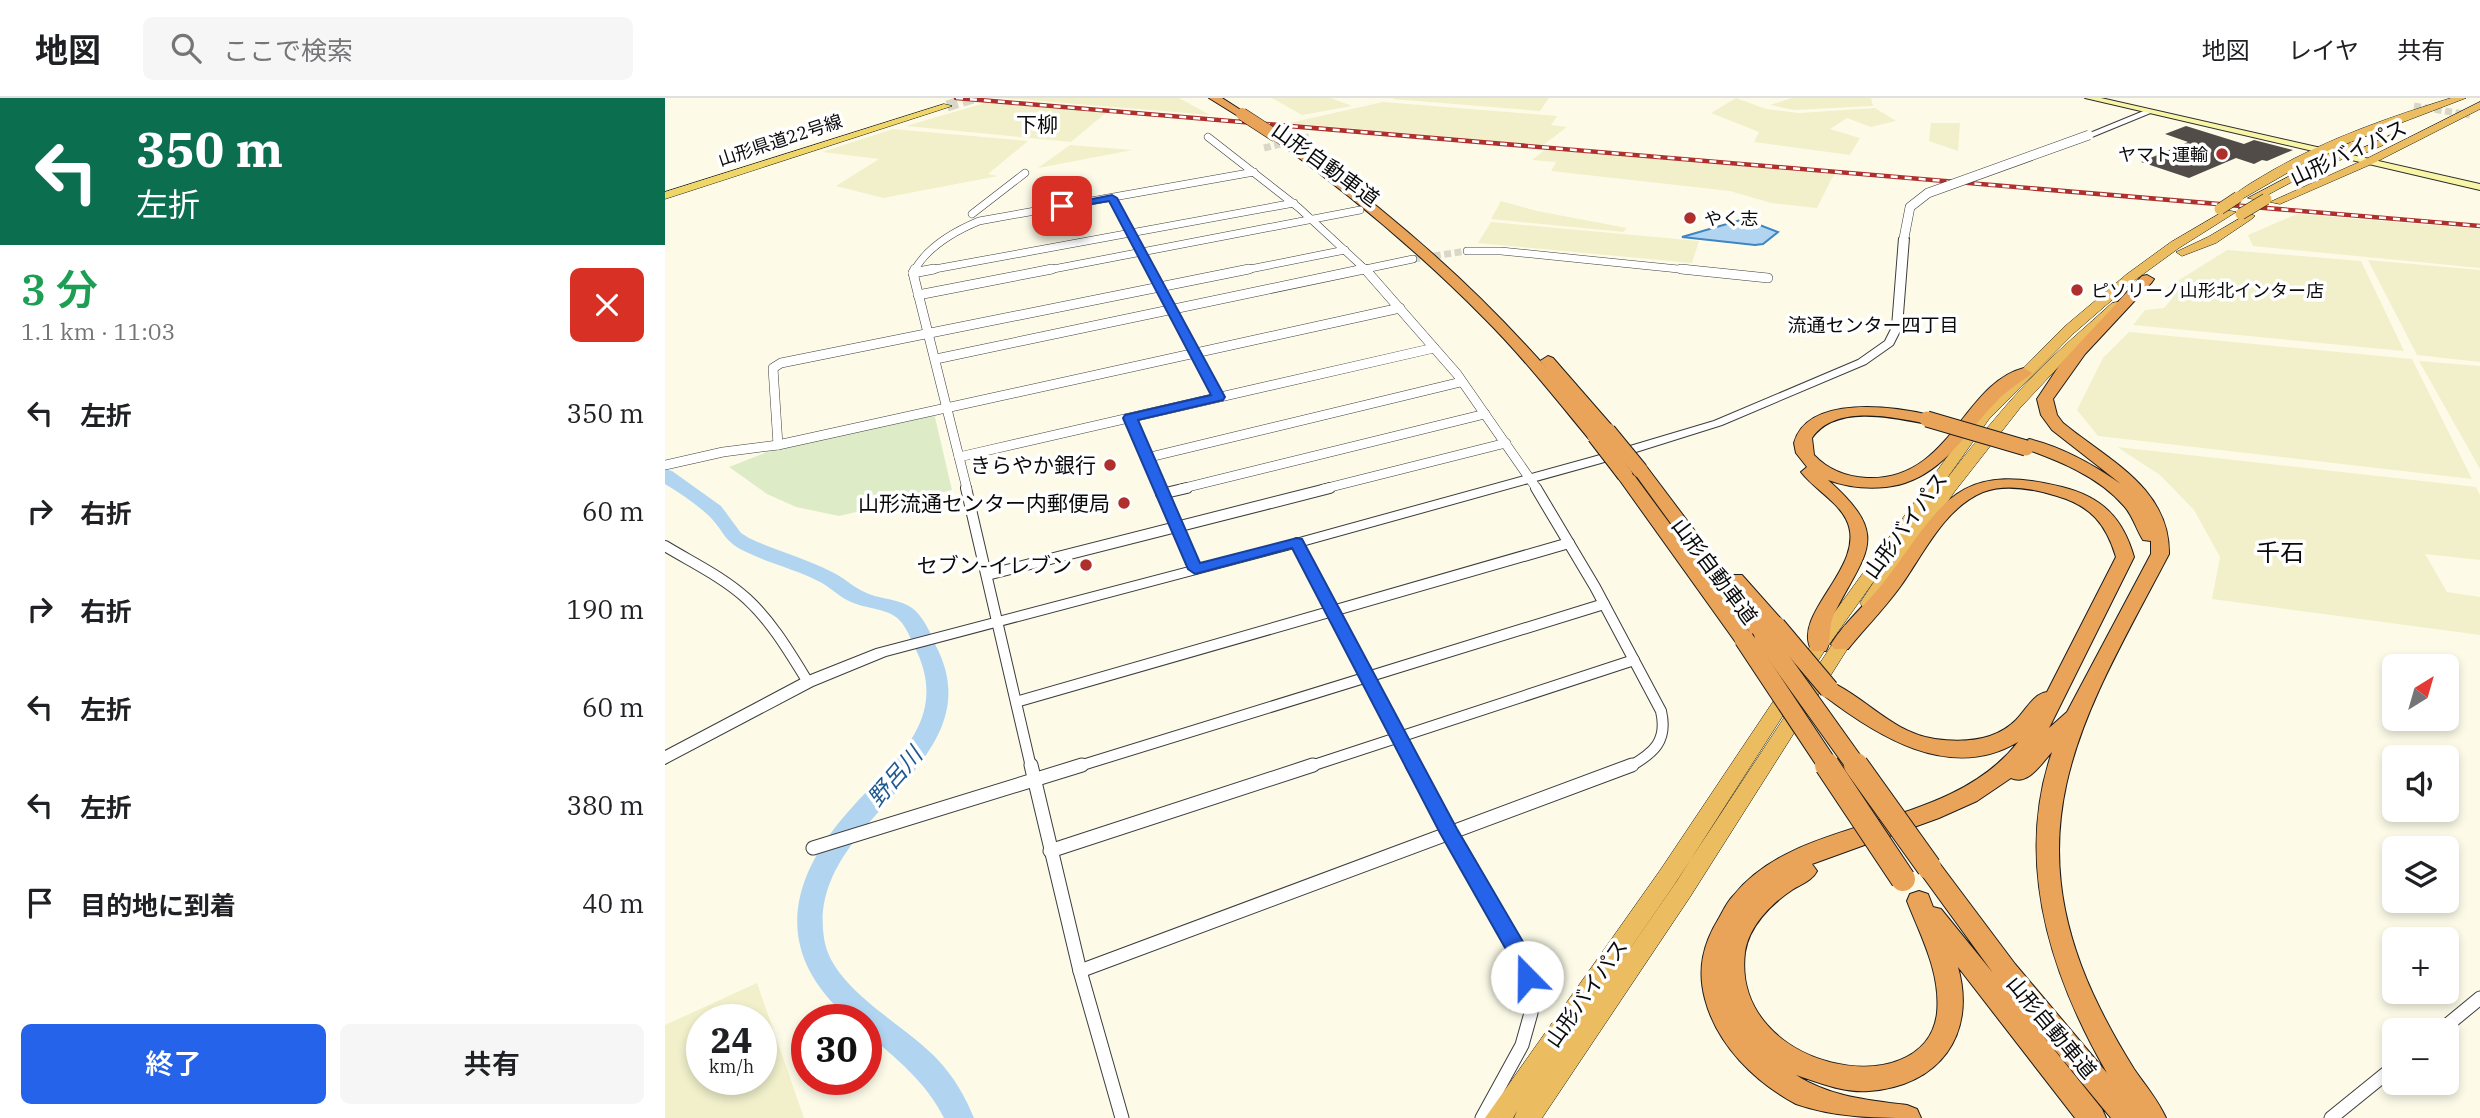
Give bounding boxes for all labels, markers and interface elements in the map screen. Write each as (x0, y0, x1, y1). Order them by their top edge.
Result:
search box (143, 17, 633, 80)
text: 地図 (35, 28, 101, 71)
icon: search (167, 29, 205, 67)
text: ここで検索 (223, 33, 353, 67)
text: 地図 (2202, 34, 2250, 66)
text: レイヤ (2288, 34, 2359, 66)
text: 共有 (2397, 34, 2445, 66)
street label: 山形県道22号線 (715, 109, 845, 171)
district label: 下柳 (1016, 110, 1058, 138)
street label: 山形バイパス (2285, 113, 2411, 191)
street label: 山形自動車道 (1267, 116, 1385, 212)
text: 350 m (136, 117, 283, 180)
icon: left (21, 126, 112, 217)
place label: ヤマト運輸 (2118, 143, 2208, 166)
marker: ヤマト運輸 (2214, 146, 2230, 162)
pin (1032, 176, 1092, 236)
text: 左折 (136, 183, 200, 225)
icon: arrive (1043, 187, 1081, 225)
place label: やく志 (1704, 207, 1758, 230)
marker: やく志 (1682, 210, 1698, 226)
text: 3 分 (21, 262, 98, 317)
button: close (570, 268, 644, 342)
place label: ピソリーノ山形北インター店 (2091, 279, 2324, 302)
marker: ピソリーノ山形北インター店 (2069, 282, 2085, 298)
district label: 流通センター四丁目 (1787, 313, 1959, 337)
text: 1.1 km · 11:03 (21, 316, 175, 346)
icon: left (21, 394, 59, 432)
text: 350 m (566, 396, 644, 430)
text: 左折 (80, 398, 132, 432)
place label: きらやか銀行 (970, 451, 1096, 479)
marker: きらやか銀行 (1102, 457, 1118, 473)
street label: 山形バイパス (1857, 466, 1953, 584)
place label: 山形流通センター内郵便局 (858, 489, 1110, 517)
icon: right (21, 492, 59, 530)
text: 60 m (582, 494, 644, 528)
marker: 山形流通センター内郵便局 (1116, 495, 1132, 511)
text: 右折 (80, 496, 132, 530)
street label: 山形自動車道 (1666, 512, 1764, 630)
district label: 千石 (2256, 536, 2304, 568)
place label: セブン-イレブン (917, 551, 1072, 579)
marker: セブン-イレブン (1078, 557, 1094, 573)
icon: right (21, 590, 59, 628)
text: 190 m (566, 592, 644, 626)
text: 右折 (80, 594, 132, 628)
north arrow (2382, 654, 2459, 732)
map controls (2382, 654, 2459, 1095)
icon: left (21, 688, 59, 726)
text: 60 m (582, 690, 644, 724)
text: 左折 (80, 692, 132, 726)
water label: 野呂川 (860, 738, 930, 812)
button: sound (2382, 745, 2459, 822)
icon: left (21, 786, 59, 824)
text: 380 m (566, 788, 644, 822)
text: 左折 (80, 790, 132, 824)
button: layers (2382, 836, 2459, 913)
icon: arrive (21, 884, 59, 922)
text: 40 m (582, 886, 644, 920)
text: 目的地に到着 (80, 888, 236, 922)
button: + (2382, 927, 2459, 1004)
street label: 山形バイパス (1539, 934, 1633, 1052)
position arrow (1490, 940, 1564, 1014)
street label: 山形自動車道 (2001, 970, 2103, 1084)
speed limit sign: 30 (791, 1004, 882, 1095)
text: 24 (710, 1017, 753, 1063)
button: − (2382, 1018, 2459, 1095)
button: 終了 (21, 1024, 326, 1104)
button: 共有 (340, 1024, 644, 1104)
text: km/h (709, 1055, 754, 1078)

